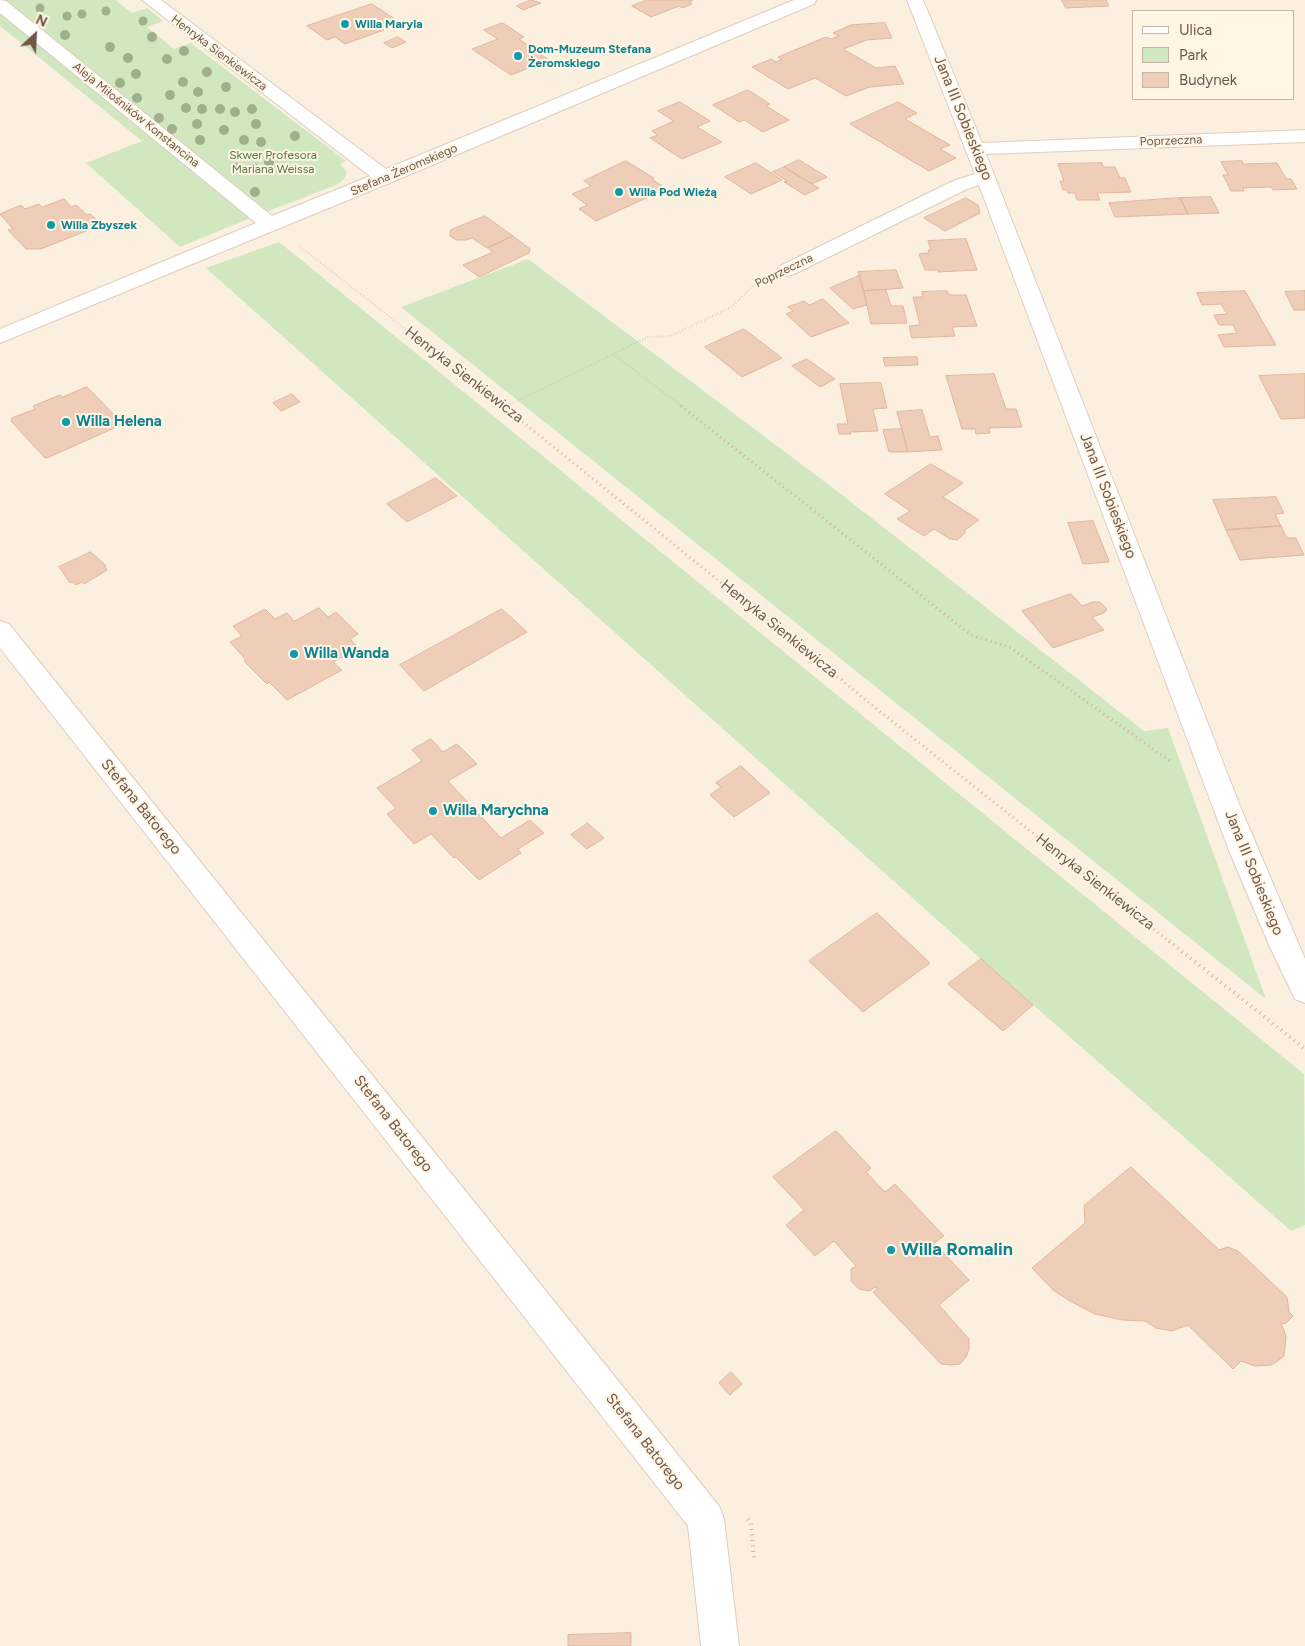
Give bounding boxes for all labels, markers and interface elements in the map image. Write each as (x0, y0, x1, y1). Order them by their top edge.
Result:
north arrow (10, 10, 60, 60)
legend (1132, 10, 1295, 100)
text: N (33, 11, 50, 31)
street label: Henryka Sienkiewicza (168, 12, 270, 94)
place label: Willa Maryla (355, 17, 423, 31)
marker: Willa Maryla (339, 18, 351, 30)
text: Ulica (1179, 21, 1212, 39)
place label: Dom-Muzeum Stefana Żeromskiego (528, 42, 651, 70)
text: Park (1179, 46, 1208, 64)
marker: Dom-Muzeum Stefana Żeromskiego (512, 50, 524, 62)
street label: Jana III Sobieskiego (930, 53, 996, 183)
street label: Aleja Miłośników Konstancina (70, 59, 202, 171)
text: Budynek (1179, 71, 1237, 89)
street label: Poprzeczna (1139, 133, 1203, 149)
street label: Stefana Żeromskiego (348, 141, 460, 199)
park label: Skwer Profesora Mariana Weissa (229, 148, 317, 176)
place label: Willa Pod Wieżą (629, 185, 717, 199)
marker: Willa Pod Wieżą (613, 186, 625, 198)
place label: Willa Zbyszek (61, 218, 137, 232)
marker: Willa Zbyszek (45, 219, 57, 231)
street label: Poprzeczna (753, 251, 815, 291)
street label: Henryka Sienkiewicza (401, 323, 527, 427)
place label: Willa Helena (76, 413, 162, 431)
marker: Willa Helena (60, 416, 72, 428)
street label: Jana III Sobieskiego (1076, 431, 1140, 561)
street label: Henryka Sienkiewicza (717, 576, 841, 682)
place label: Willa Wanda (304, 645, 389, 663)
marker: Willa Wanda (288, 648, 300, 660)
street label: Stefana Batorego (97, 756, 185, 858)
place label: Willa Marychna (443, 802, 549, 820)
marker: Willa Marychna (427, 805, 439, 817)
street label: Jana III Sobieskiego (1221, 808, 1287, 938)
street label: Henryka Sienkiewicza (1032, 830, 1158, 934)
street label: Stefana Batorego (350, 1072, 436, 1176)
place label: Willa Romalin (901, 1239, 1013, 1261)
marker: Willa Romalin (885, 1244, 897, 1256)
street label: Stefana Batorego (602, 1390, 688, 1494)

